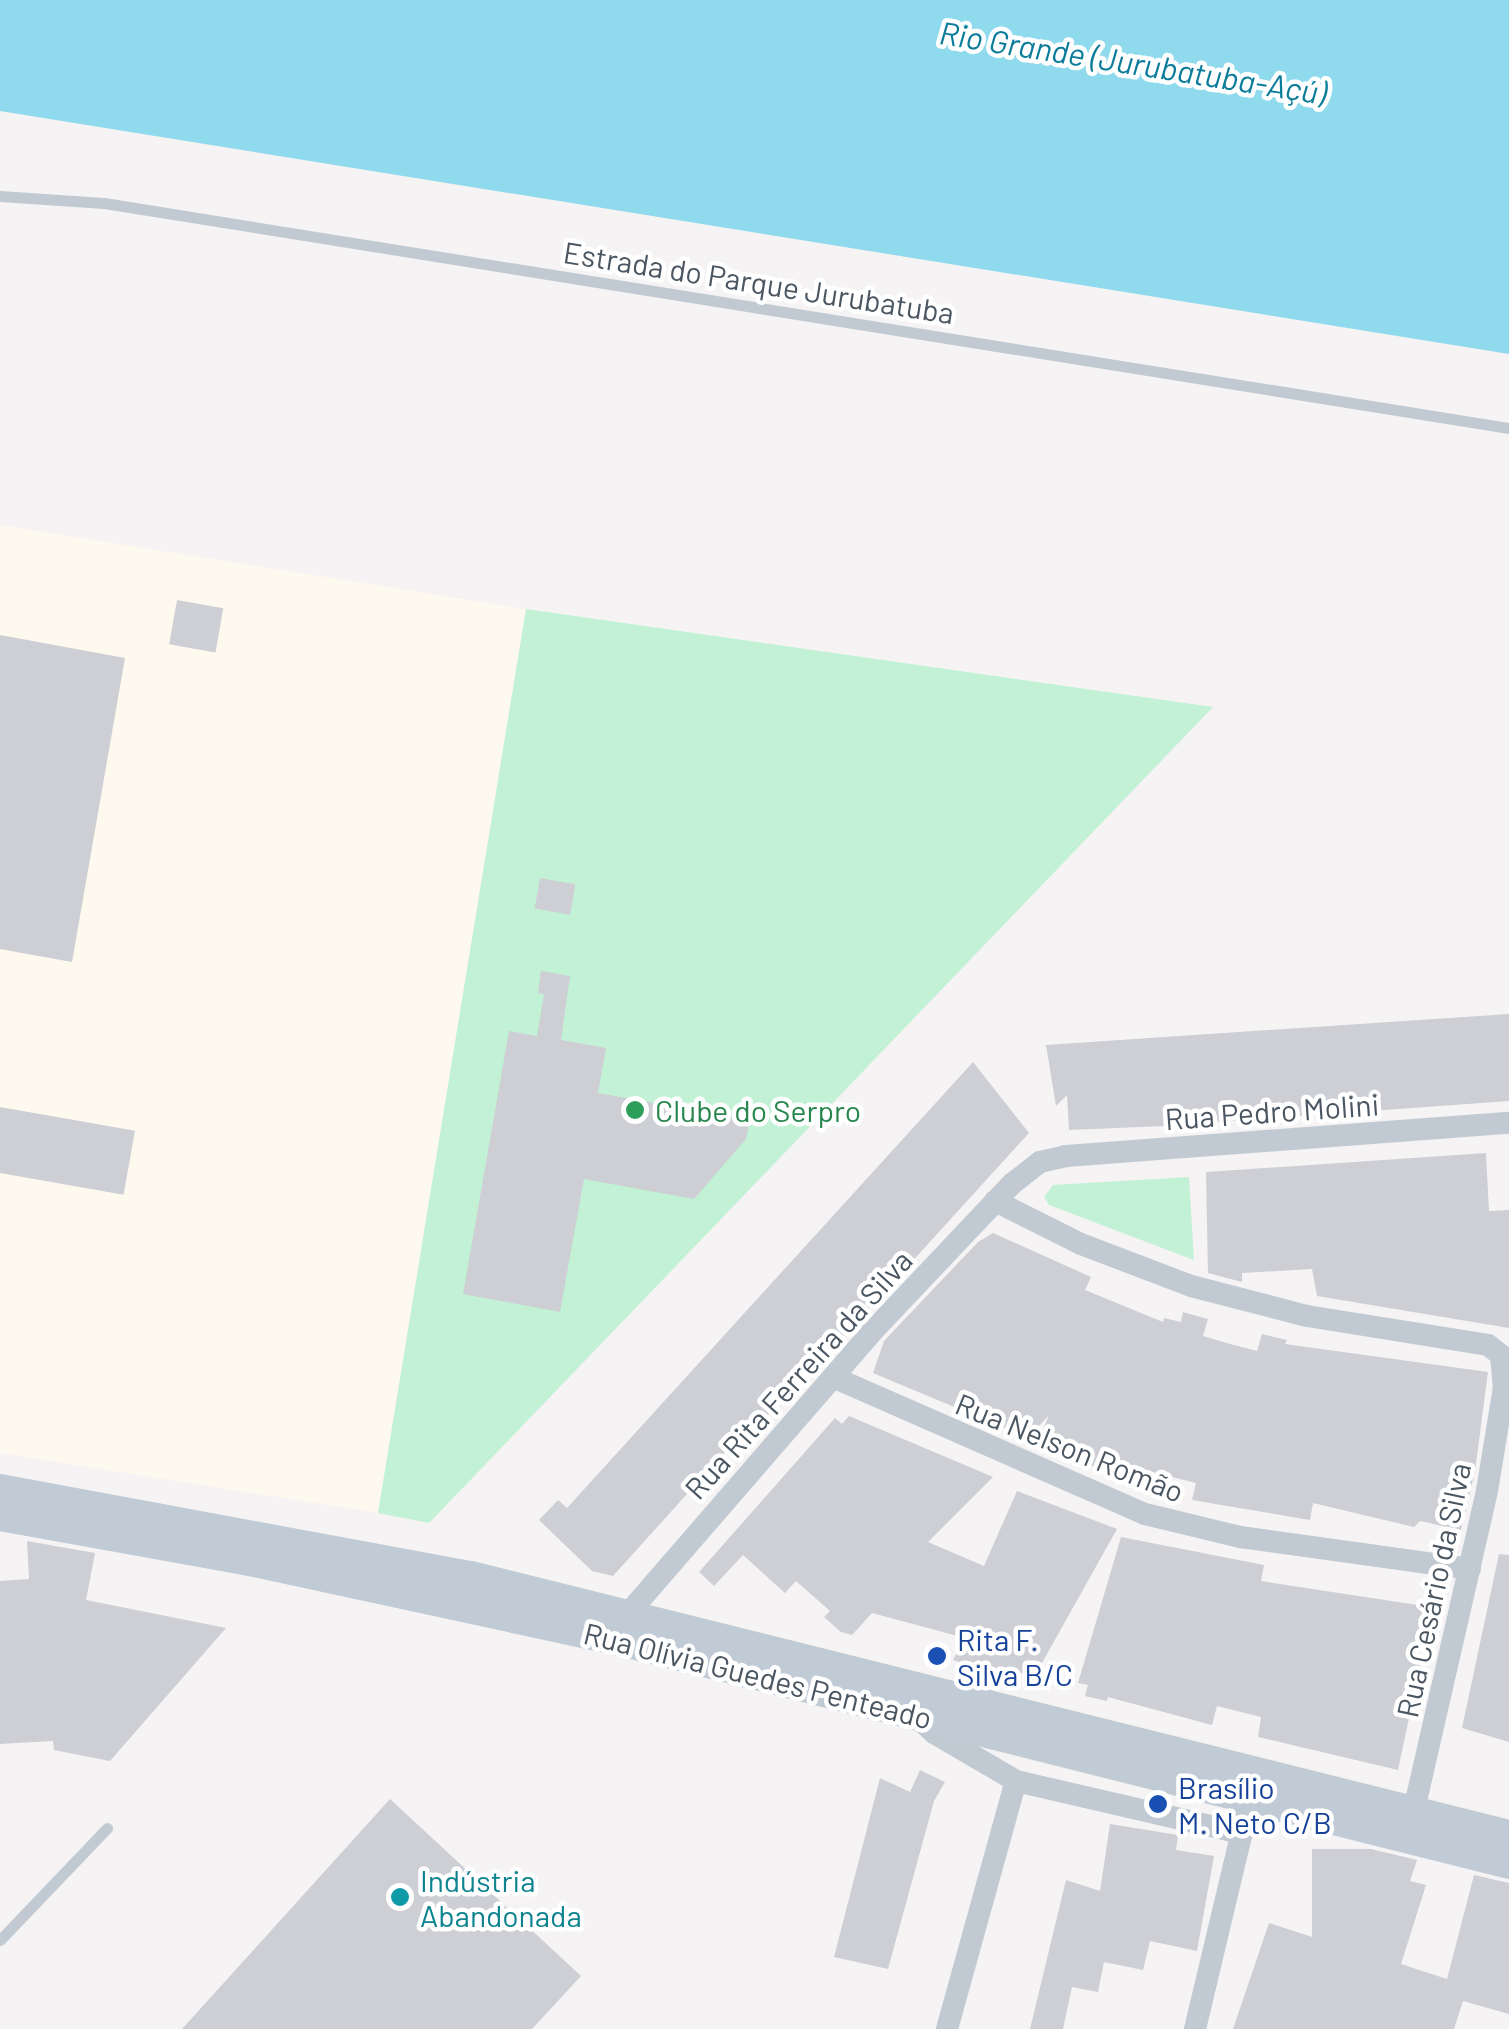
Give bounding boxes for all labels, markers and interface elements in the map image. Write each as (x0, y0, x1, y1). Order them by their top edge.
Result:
water label: Rio Grande (Jurubatuba-Açú) (937, 12, 1329, 112)
street label: Estrada do Parque Jurubatuba (561, 233, 957, 331)
street label: Rua Pedro Molini (1164, 1086, 1380, 1136)
place label: Clube do Serpro (655, 1092, 861, 1128)
marker: Clube do Serpro (624, 1099, 646, 1121)
street label: Rua Rita Ferreira da Silva (677, 1242, 919, 1506)
street label: Rua Nelson Romão (951, 1385, 1189, 1509)
street label: Rua Cesário da Silva (1388, 1459, 1478, 1721)
street label: Rua Olívia Guedes Penteado (580, 1614, 936, 1736)
place label: Rita F. Silva B/C (957, 1621, 1073, 1692)
marker: Rita F. Silva B/C (926, 1645, 948, 1667)
place label: Brasílio M. Neto C/B (1178, 1769, 1332, 1840)
marker: Brasílio M. Neto C/B (1147, 1793, 1169, 1815)
place label: Indústria Abandonada (420, 1862, 582, 1932)
marker: Indústria Abandonada (389, 1886, 411, 1908)

